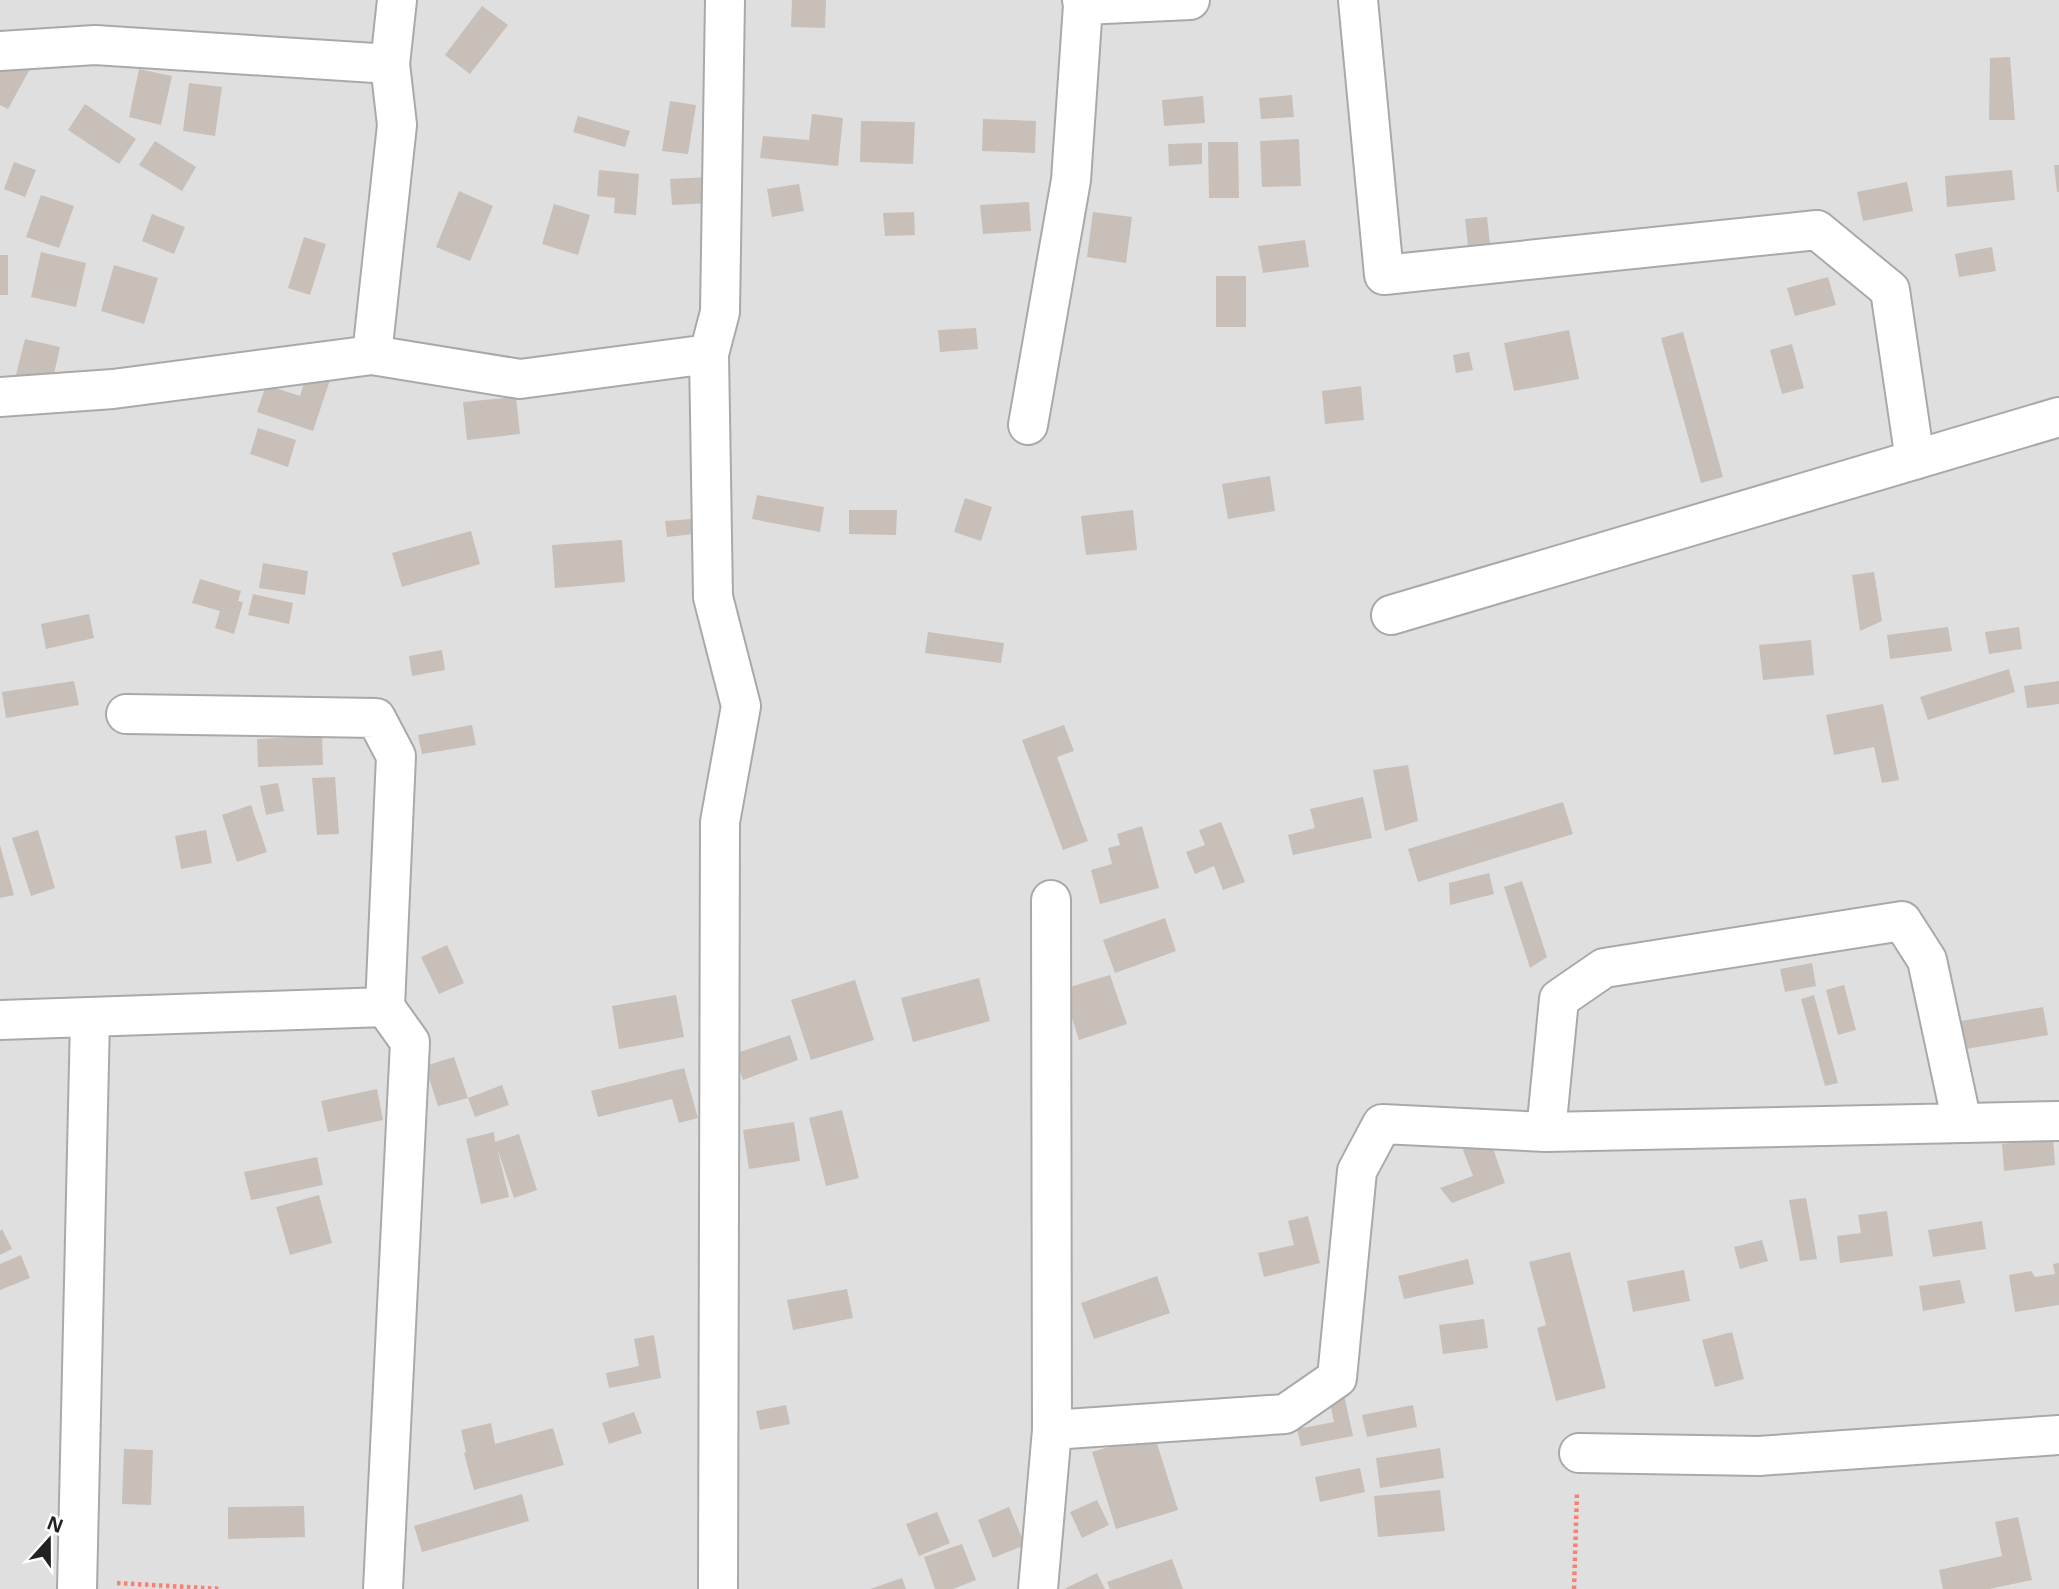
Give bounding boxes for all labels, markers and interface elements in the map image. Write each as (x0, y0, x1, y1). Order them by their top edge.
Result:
north arrow (14, 1505, 84, 1575)
text: N (43, 1509, 67, 1539)

